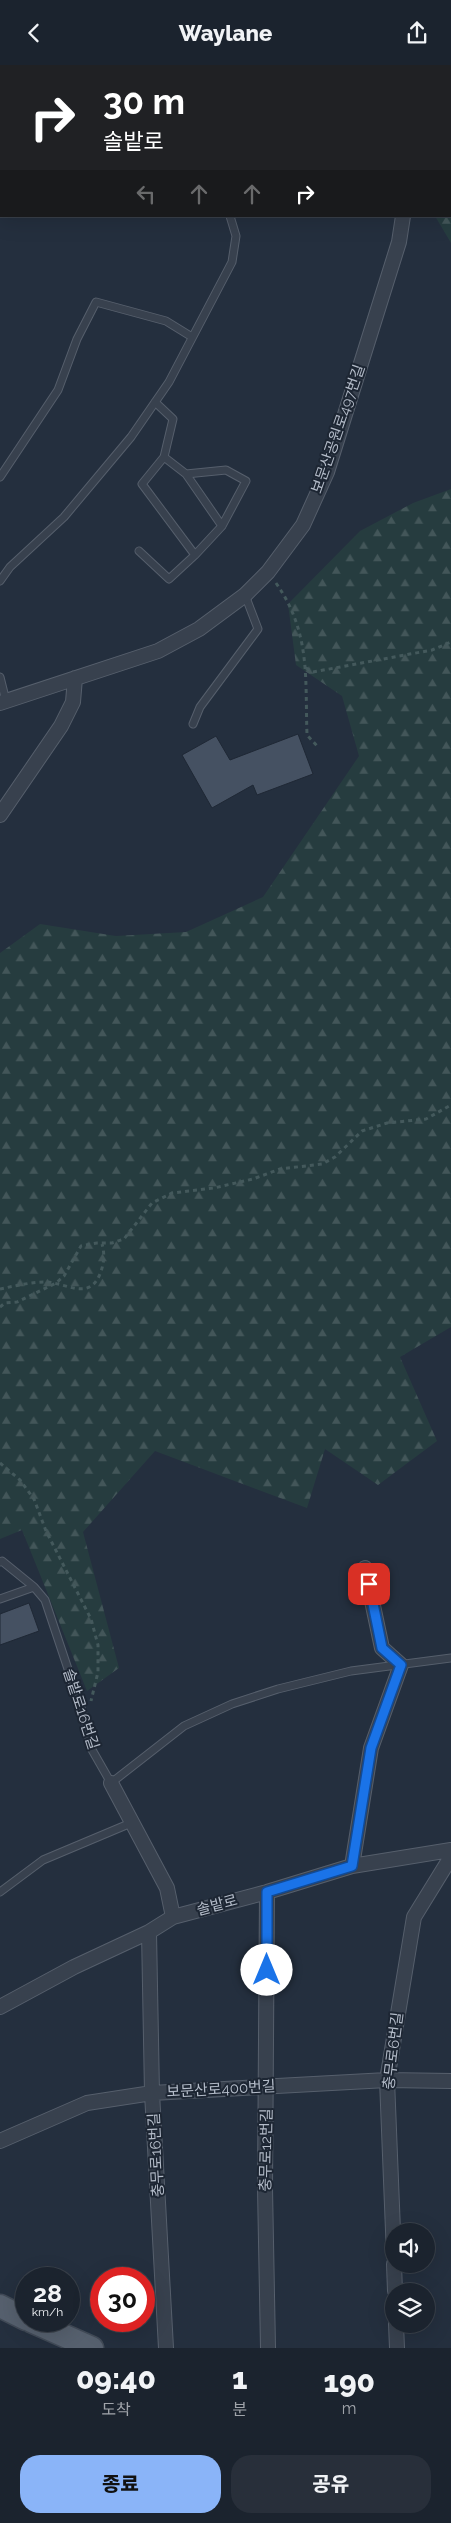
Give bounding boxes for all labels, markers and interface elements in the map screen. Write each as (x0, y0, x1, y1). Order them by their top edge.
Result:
icon: back (20, 19, 48, 47)
icon: share (403, 19, 431, 47)
text: Waylane (179, 20, 272, 46)
text: 30 m (103, 81, 185, 122)
icon: right (20, 85, 85, 150)
text: 솔밭로 (103, 128, 164, 154)
icon: left (132, 180, 160, 208)
icon: ahead (185, 180, 213, 208)
icon: ahead (238, 180, 266, 208)
icon: right (291, 180, 319, 208)
street label: 보문산공원로497번길 (307, 362, 369, 496)
pin (348, 1563, 390, 1605)
icon: arrive (355, 1570, 383, 1598)
street label: 솔밭로16번길 (59, 1666, 103, 1752)
street label: 솔밭로 (195, 1891, 239, 1919)
position arrow (240, 1943, 292, 1995)
street label: 충무로6번길 (379, 2011, 407, 2091)
street label: 보문산로400번길 (166, 2077, 276, 2101)
street label: 충무로12번길 (256, 2108, 276, 2192)
street label: 충무로16번길 (145, 2112, 167, 2198)
map controls (385, 2223, 435, 2333)
button: sound (385, 2223, 435, 2273)
speed limit sign: 30 (90, 2267, 155, 2332)
text: 28 (33, 2278, 62, 2308)
button: layers (385, 2283, 435, 2333)
text: km/h (32, 2305, 63, 2319)
text: 09:40 (76, 2361, 156, 2396)
text: 1 (232, 2361, 247, 2396)
text: 190 (323, 2364, 375, 2399)
text: m (342, 2399, 357, 2418)
text: 도착 (101, 2400, 131, 2419)
text: 분 (232, 2400, 247, 2419)
button: 종료 (20, 2455, 221, 2513)
button: 공유 (231, 2455, 431, 2513)

